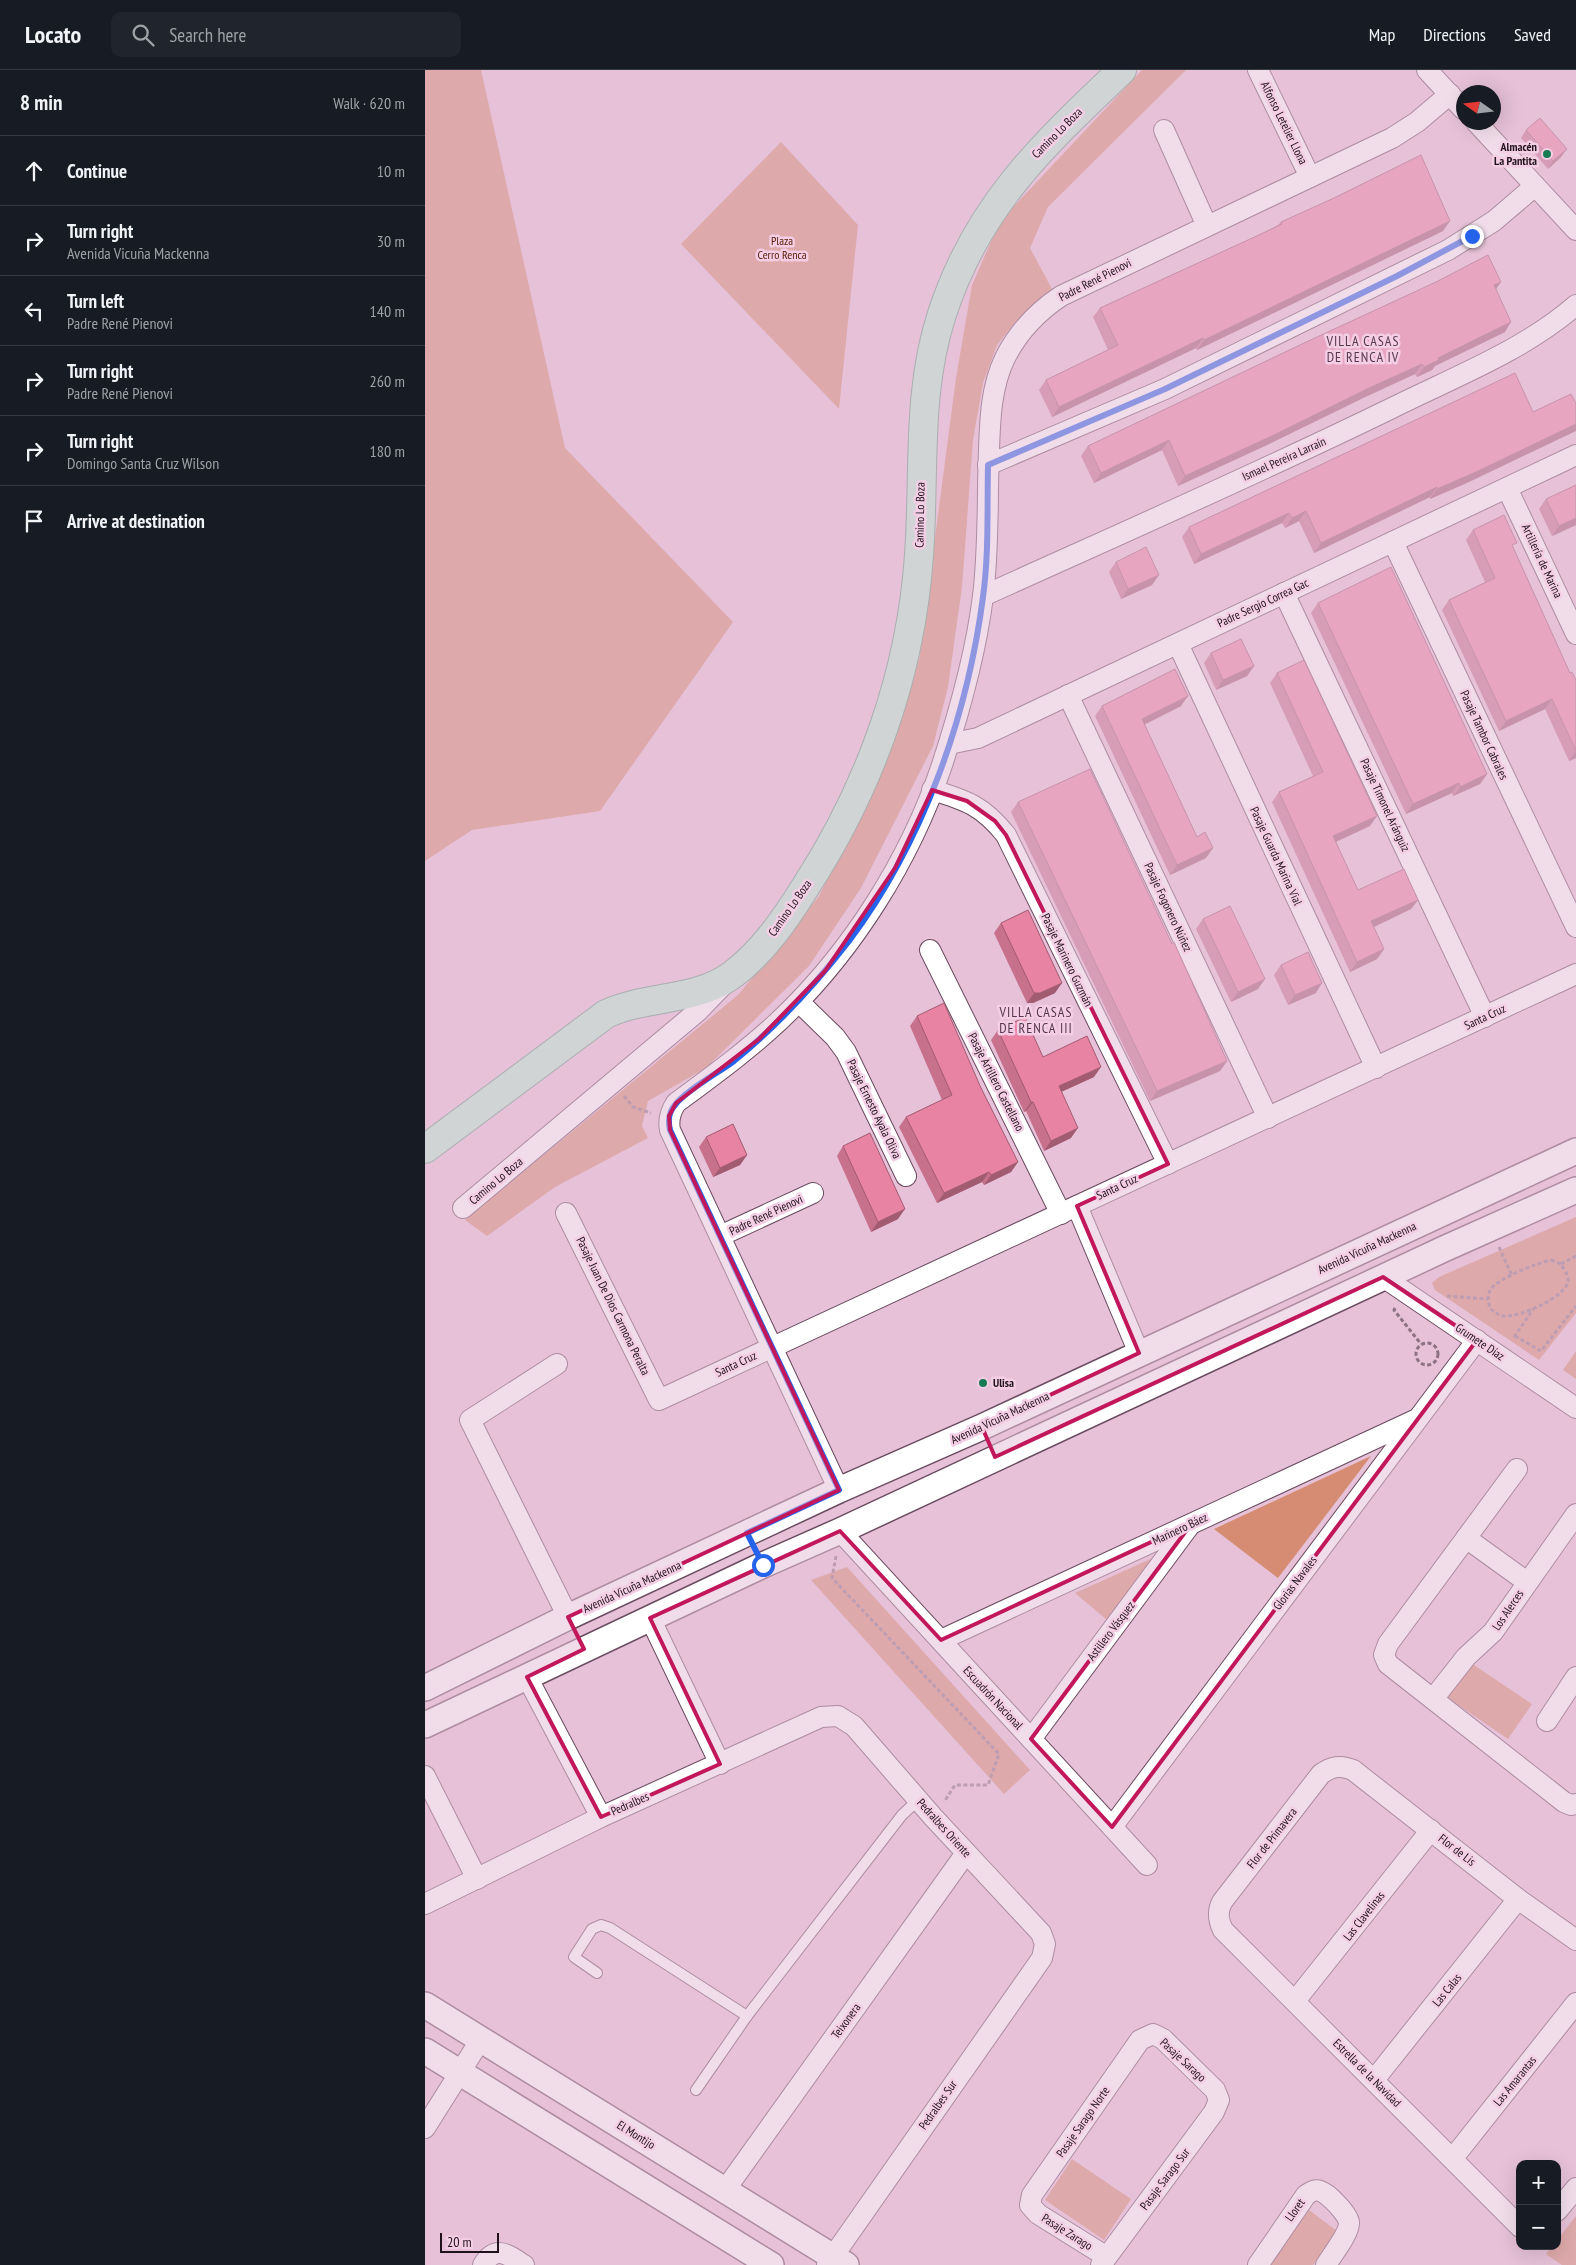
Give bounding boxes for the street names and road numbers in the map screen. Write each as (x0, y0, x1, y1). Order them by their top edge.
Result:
street label: Alfonso Letelier Llona (1258, 79, 1311, 167)
street label: Camino Lo Boza (1028, 104, 1085, 161)
street label: Padre René Pienovi (1056, 255, 1134, 304)
street label: Ismael Pereira Larraín (1240, 433, 1328, 484)
street label: Camino Lo Boza (911, 482, 928, 548)
street label: Artillería de Marina (1519, 521, 1566, 600)
street label: Padre Sergio Correa Gac (1215, 575, 1311, 630)
street label: Pasaje Tambor Cabrales (1457, 688, 1512, 782)
street label: Pasaje Timonel Aránguiz (1357, 756, 1414, 854)
street label: Pasaje Guarda Marina Vial (1247, 804, 1306, 908)
street label: Pasaje Fogonero Núñez (1141, 860, 1196, 954)
street label: Camino Lo Boza (765, 876, 815, 939)
street label: Pasaje Marinero Guzmán (1038, 911, 1096, 1009)
street label: Santa Cruz (1462, 1000, 1508, 1033)
street label: Pasaje Artillero Castellano (965, 1030, 1028, 1133)
street label: Pasaje Ernesto Ayala Oliva (844, 1057, 905, 1161)
street label: Camino Lo Boza (466, 1154, 526, 1207)
street label: Santa Cruz (1094, 1170, 1140, 1203)
street label: Padre René Pienovi (727, 1191, 805, 1238)
street label: Avenida Vicuña Mackenna (1315, 1218, 1419, 1277)
street label: Pasaje Juan De Dios Carmona Peralta (573, 1234, 654, 1378)
street label: Grumete Díaz (1453, 1320, 1508, 1363)
street label: Santa Cruz (713, 1347, 759, 1380)
street label: Avenida Vicuña Mackenna (948, 1388, 1052, 1447)
street label: Marinero Báez (1150, 1509, 1210, 1548)
street label: Glorias Navales (1269, 1553, 1320, 1613)
street label: Avenida Vicuña Mackenna (580, 1557, 684, 1616)
street label: Los Alerces (1489, 1587, 1527, 1633)
street label: Astillero Vásquez (1083, 1598, 1138, 1663)
street label: Escuadrón Nacional (960, 1663, 1027, 1733)
street label: Pedralbes (608, 1788, 651, 1819)
street label: Pedralbes Oriente (914, 1795, 975, 1860)
street label: Flor de Primavera (1243, 1804, 1300, 1871)
street label: Flor de Lis (1436, 1830, 1479, 1869)
street label: Las Clavelinas (1340, 1888, 1388, 1943)
street label: Las Calas (1429, 1970, 1464, 2009)
street label: Teixonera (828, 2000, 864, 2041)
street label: Pasaje Sarago (1157, 2035, 1209, 2085)
street label: Estrella de la Navidad (1330, 2035, 1405, 2110)
street label: Las Amarantas (1490, 2053, 1539, 2109)
street label: Pedralbes Sur (915, 2077, 960, 2132)
street label: Pasaje Sarago Norte (1053, 2083, 1113, 2160)
street label: El Montijo (614, 2117, 658, 2152)
street label: Pasaje Sarago Sur (1137, 2144, 1193, 2213)
street label: Lloret (1281, 2195, 1308, 2224)
street label: Pasaje Zarago (1039, 2210, 1095, 2253)

